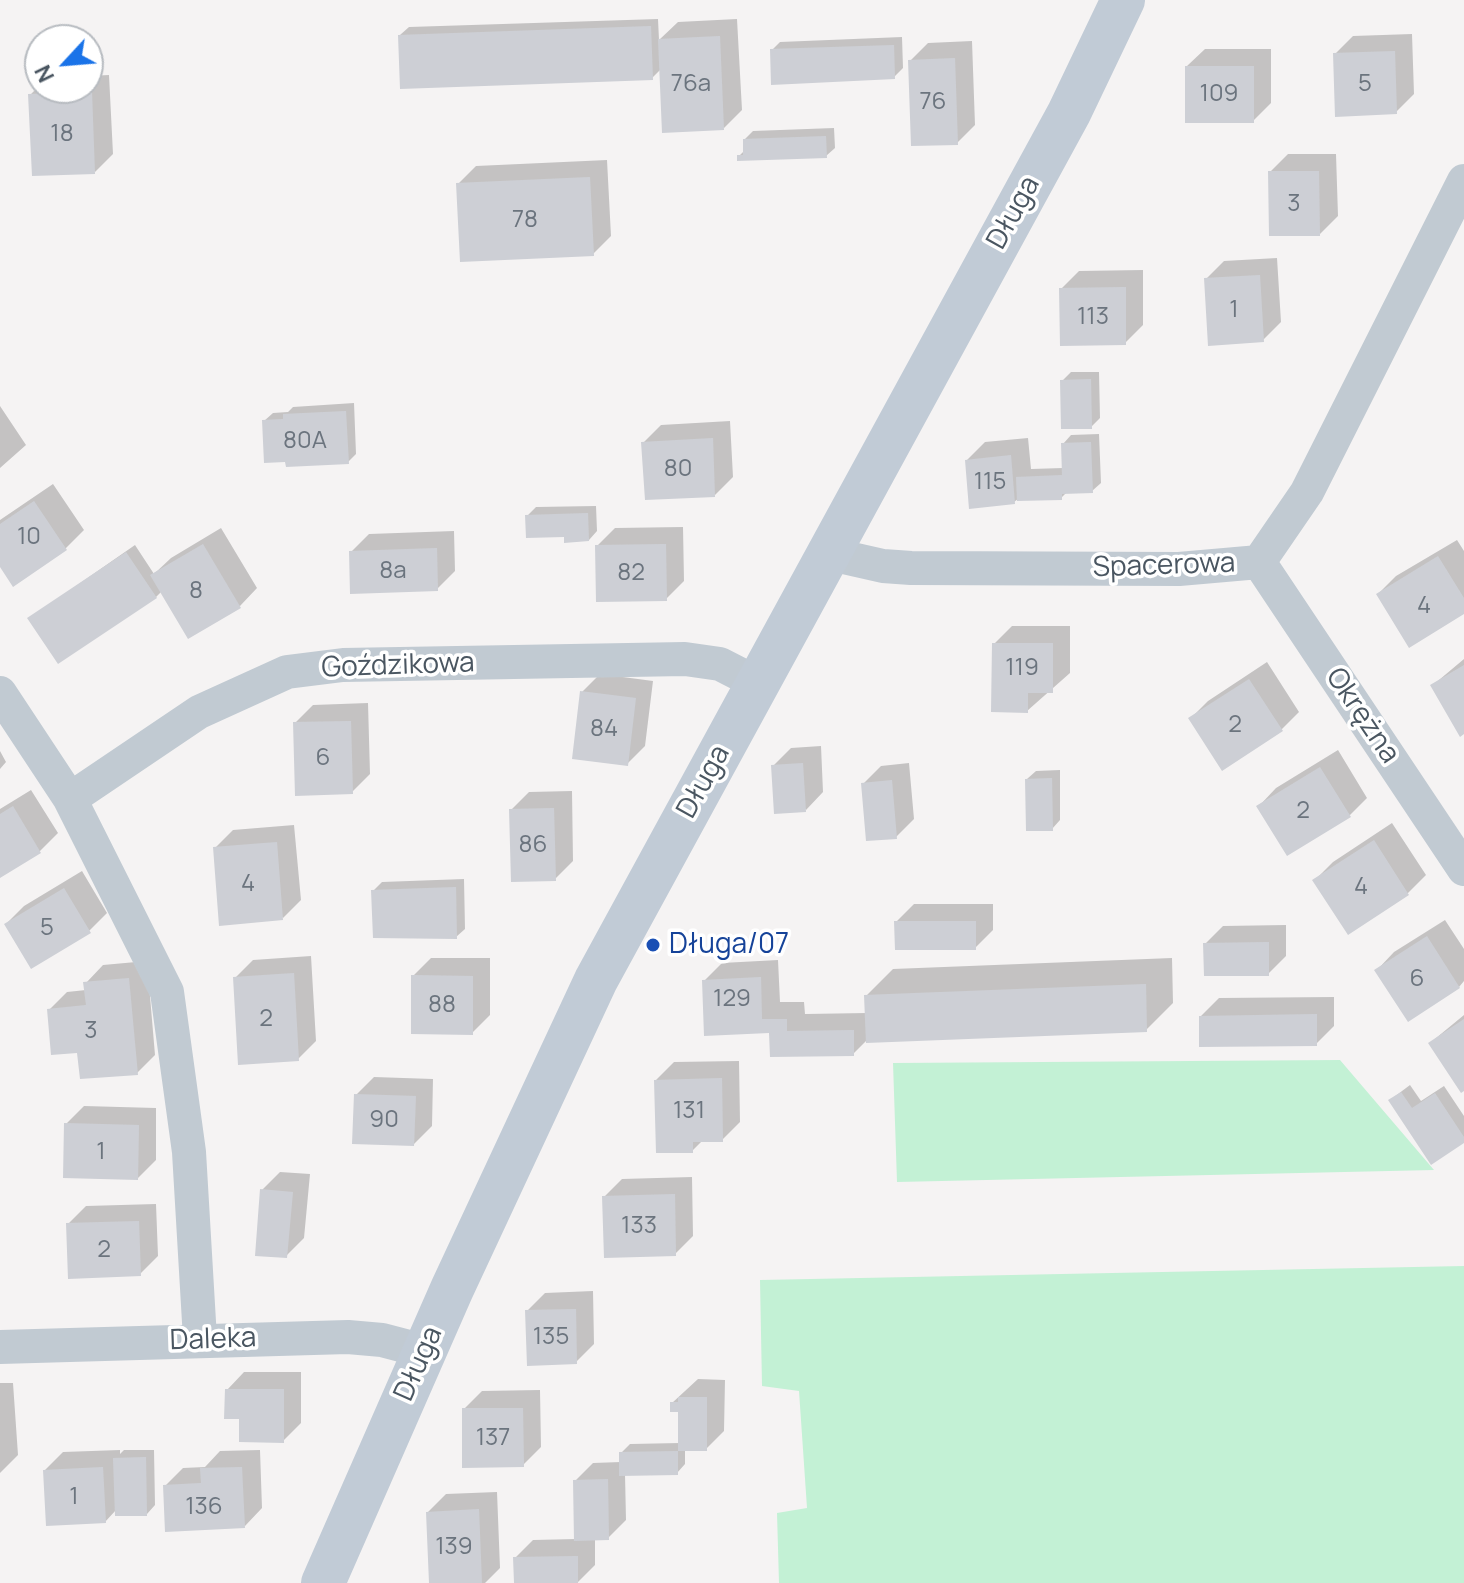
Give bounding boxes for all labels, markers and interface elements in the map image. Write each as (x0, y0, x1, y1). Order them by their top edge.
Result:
north arrow (24, 24, 104, 104)
text: N (27, 60, 61, 87)
house number: 76a (671, 70, 711, 98)
house number: 5 (1358, 70, 1372, 98)
house number: 109 (1200, 80, 1238, 108)
house number: 76 (920, 88, 946, 116)
house number: 18 (50, 120, 74, 148)
street label: Długa (980, 171, 1048, 255)
house number: 3 (1287, 190, 1301, 218)
house number: 78 (512, 206, 538, 234)
house number: 1 (1229, 296, 1239, 324)
house number: 113 (1077, 303, 1109, 331)
house number: 80A (283, 427, 327, 455)
house number: 80 (664, 455, 692, 483)
house number: 115 (974, 468, 1006, 496)
house number: 10 (17, 523, 41, 551)
street label: Spacerowa (1092, 547, 1236, 585)
house number: 8a (379, 557, 407, 585)
house number: 82 (617, 559, 645, 587)
house number: 8 (189, 577, 203, 605)
house number: 4 (1417, 592, 1431, 620)
street label: Goździkowa (321, 647, 475, 685)
house number: 119 (1005, 654, 1039, 682)
street label: Okrężna (1318, 662, 1406, 770)
house number: 2 (1228, 711, 1242, 739)
house number: 84 (590, 715, 618, 743)
street label: Długa (670, 740, 738, 824)
house number: 6 (316, 744, 330, 772)
house number: 2 (1296, 797, 1310, 825)
house number: 86 (519, 831, 547, 859)
house number: 4 (241, 870, 255, 898)
house number: 4 (1354, 873, 1368, 901)
house number: 5 (40, 914, 54, 942)
place label: Długa/07 (669, 928, 789, 962)
marker: Długa/07 (644, 936, 662, 954)
house number: 6 (1410, 965, 1424, 993)
house number: 129 (713, 985, 751, 1013)
house number: 88 (428, 991, 456, 1019)
house number: 2 (259, 1005, 273, 1033)
house number: 3 (84, 1017, 98, 1045)
house number: 131 (673, 1097, 705, 1125)
house number: 90 (369, 1106, 399, 1134)
house number: 1 (96, 1138, 106, 1166)
house number: 133 (621, 1212, 657, 1240)
house number: 2 (97, 1236, 111, 1264)
street label: Długa (388, 1321, 450, 1407)
street label: Daleka (169, 1322, 257, 1358)
house number: 135 (533, 1323, 569, 1351)
house number: 137 (476, 1424, 510, 1452)
house number: 1 (69, 1483, 79, 1511)
house number: 136 (185, 1493, 223, 1521)
house number: 139 (435, 1533, 473, 1561)

